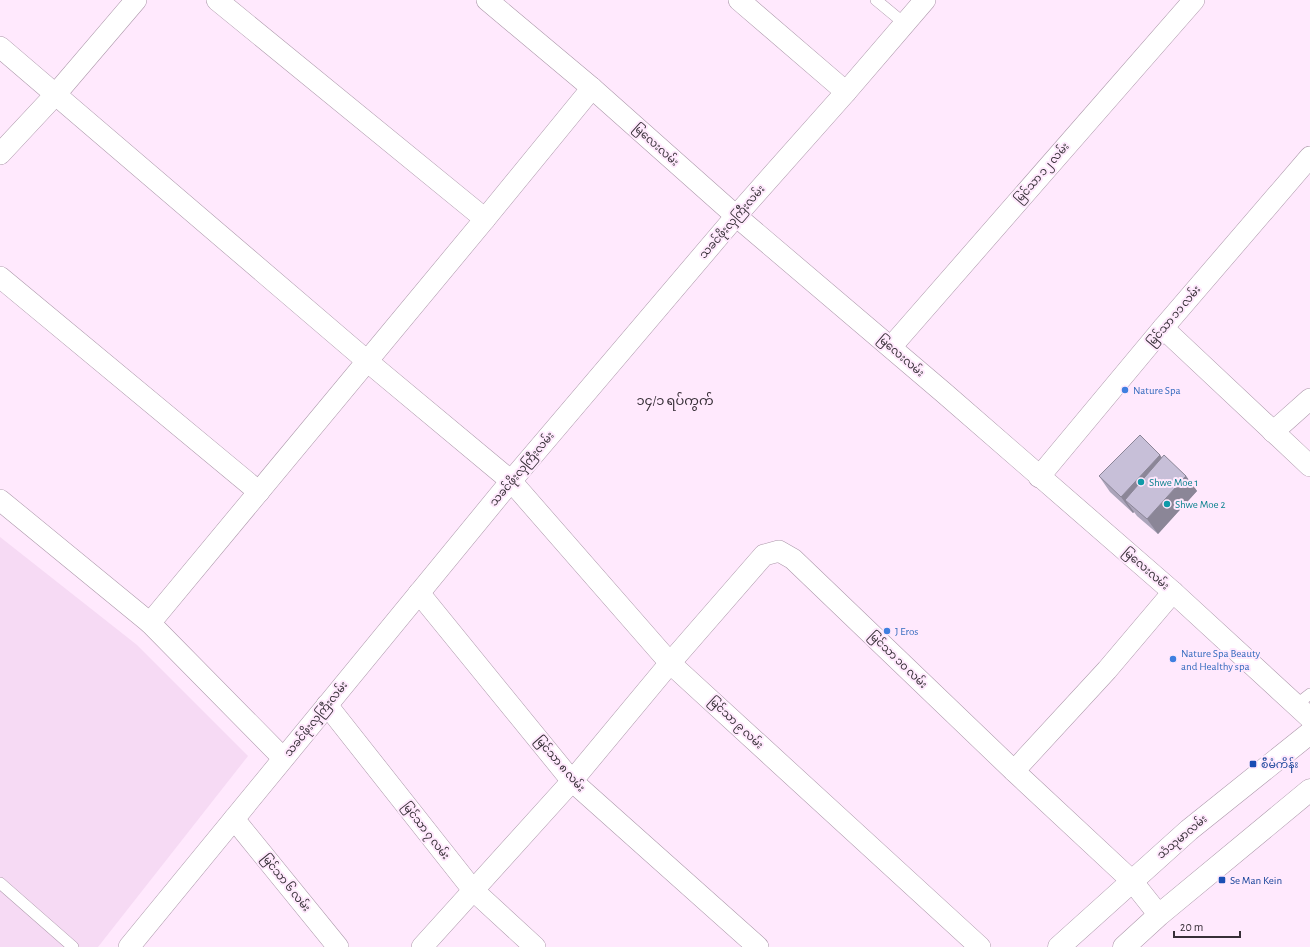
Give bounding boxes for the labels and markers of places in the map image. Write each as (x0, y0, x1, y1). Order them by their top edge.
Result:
marker: Nature Spa (1120, 385, 1130, 395)
place label: Nature Spa (1133, 385, 1181, 396)
marker: Shwe Moe 1 (1136, 477, 1146, 487)
place label: Shwe Moe 1 (1149, 477, 1198, 488)
marker: Shwe Moe 2 (1162, 499, 1172, 509)
place label: Shwe Moe 2 (1175, 499, 1226, 510)
marker: J Eros (882, 626, 892, 636)
place label: J Eros (895, 626, 918, 637)
place label: Nature Spa Beauty and Healthy spa (1181, 648, 1261, 672)
marker: Nature Spa Beauty and Healthy spa (1168, 654, 1178, 664)
place label: စီမံကိန်း (1261, 757, 1298, 773)
marker: စီမံကိန်း (1248, 759, 1258, 769)
marker: Se Man Kein (1217, 875, 1227, 885)
place label: Se Man Kein (1230, 875, 1282, 886)

